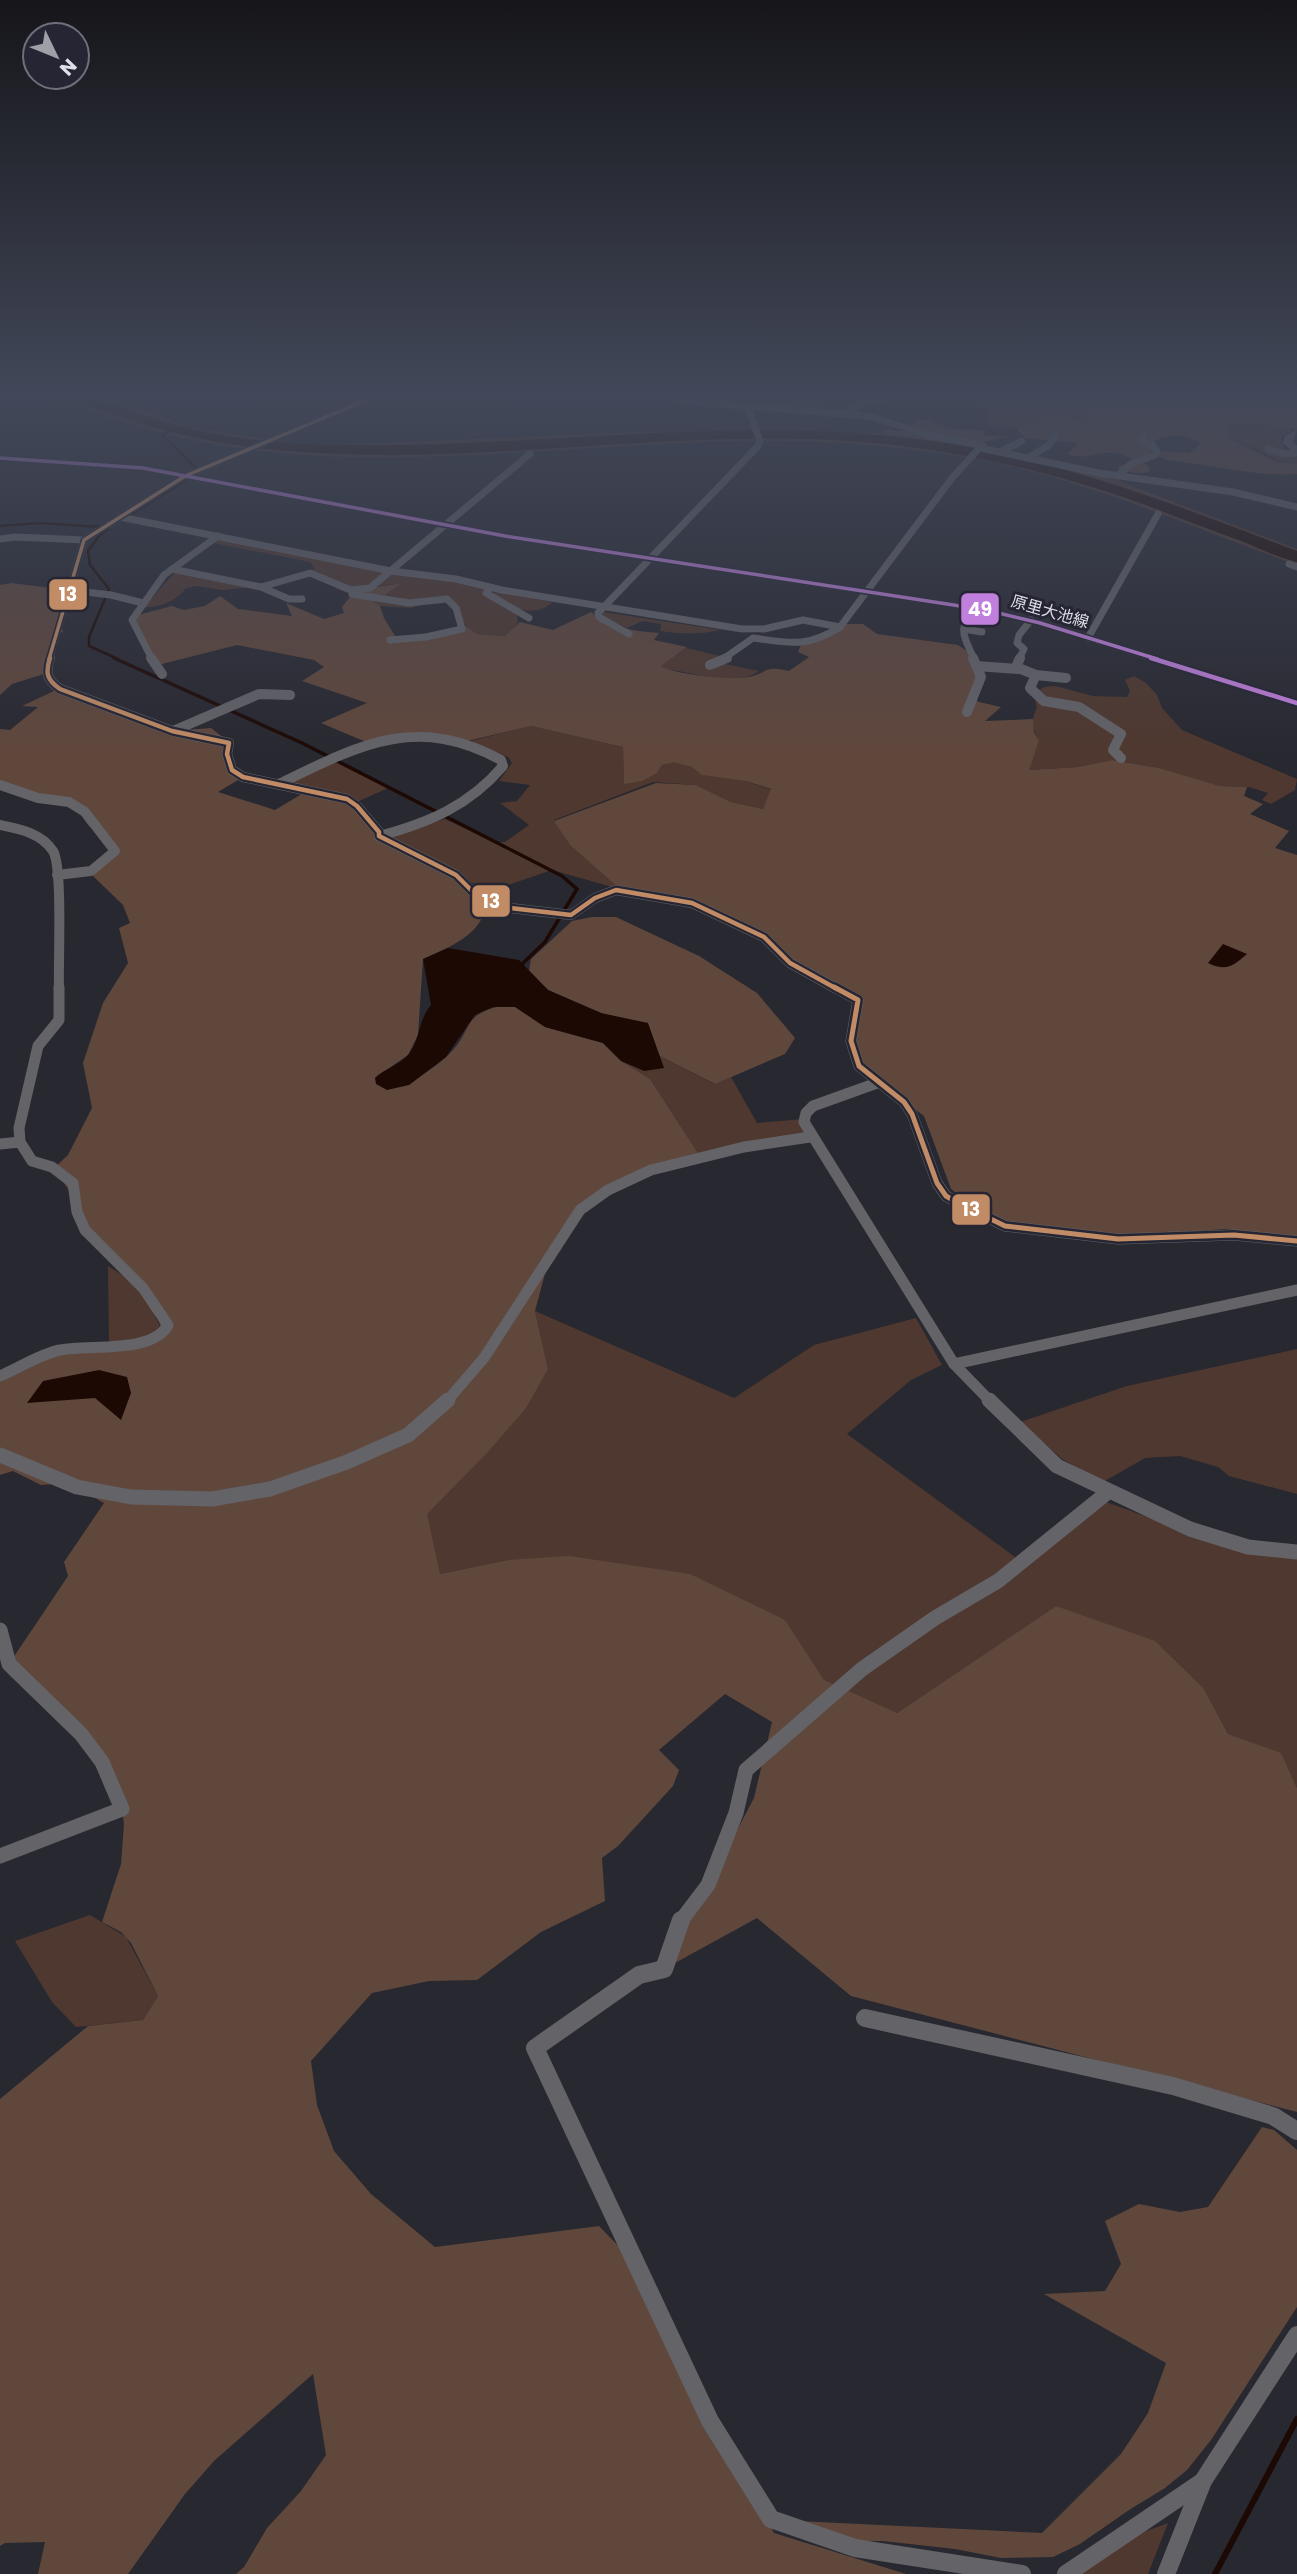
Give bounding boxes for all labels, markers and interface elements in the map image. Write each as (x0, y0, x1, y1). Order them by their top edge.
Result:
north arrow (21, 21, 91, 91)
text: N (53, 53, 83, 82)
line badge: 13 (48, 578, 88, 611)
text: 13 (59, 581, 77, 608)
street label: 原里大池線 (1008, 589, 1091, 634)
line badge: 49 (960, 592, 1000, 626)
text: 49 (968, 596, 992, 623)
line badge: 13 (471, 884, 511, 918)
text: 13 (482, 888, 500, 915)
line badge: 13 (951, 1193, 991, 1226)
text: 13 (962, 1196, 980, 1223)

